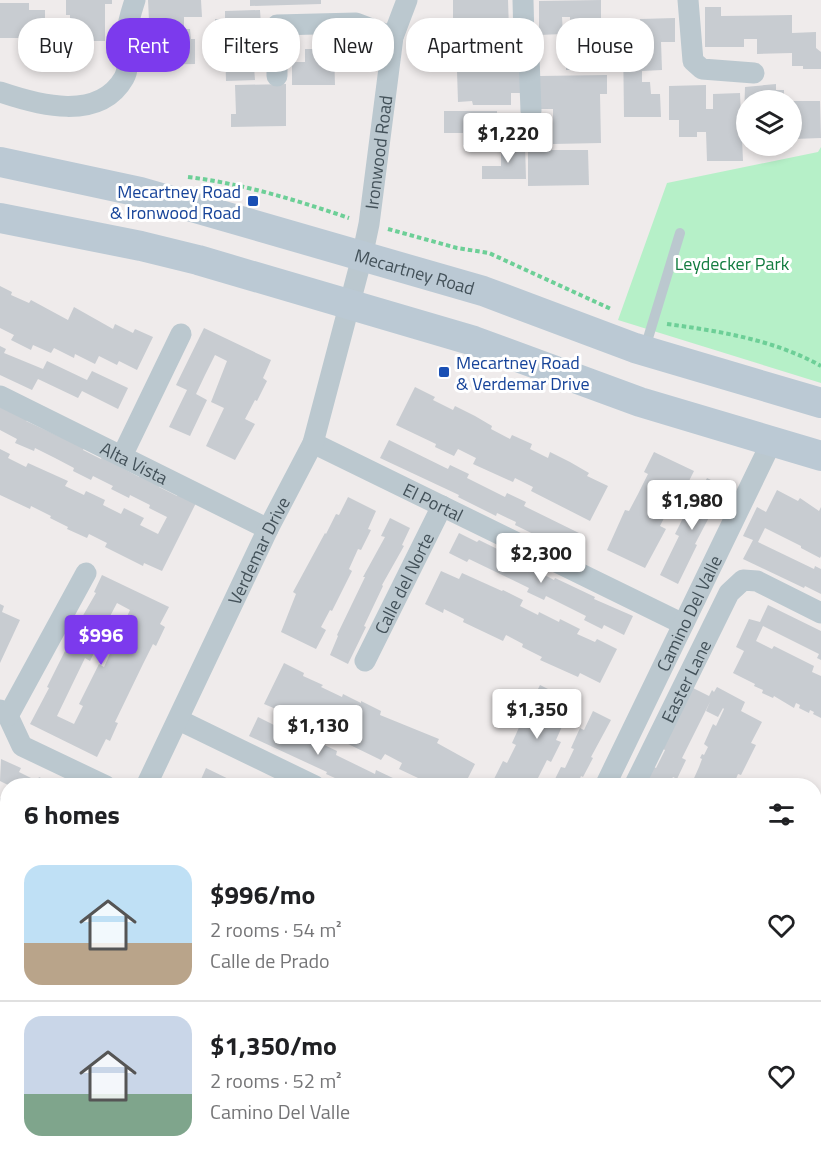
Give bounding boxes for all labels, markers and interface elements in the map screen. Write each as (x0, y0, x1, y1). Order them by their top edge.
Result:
chip: Buy (18, 18, 94, 72)
chip: Rent (106, 18, 190, 72)
chip: Filters (202, 18, 300, 72)
chip: New (312, 18, 394, 72)
chip: Apartment (406, 18, 544, 72)
chip: House (556, 18, 654, 72)
map controls (736, 90, 802, 156)
button: layers (736, 90, 802, 156)
street label: Ironwood Road (358, 94, 399, 211)
pin: $1,220 (459, 113, 557, 164)
text: $1,220 (477, 117, 539, 148)
place label: Mecartney Road & Ironwood Road (110, 178, 241, 226)
marker: Mecartney Road & Ironwood Road (246, 194, 260, 208)
street label: Mecartney Road (351, 241, 478, 301)
park label: Leydecker Park (675, 250, 790, 277)
place label: Mecartney Road & Verdemar Drive (456, 349, 590, 397)
marker: Mecartney Road & Verdemar Drive (437, 365, 451, 379)
street label: Alta Vista (96, 434, 173, 491)
street label: El Portal (399, 476, 468, 528)
pin: $1,980 (643, 480, 741, 531)
text: $1,980 (661, 484, 723, 515)
street label: Verdemar Drive (221, 492, 296, 609)
street label: Calle del Norte (367, 528, 440, 638)
pin: $2,300 (492, 533, 590, 584)
text: $2,300 (510, 537, 572, 568)
street label: Camino Del Valle (649, 550, 728, 676)
pin: $996 (65, 615, 137, 666)
text: $996 (79, 619, 123, 650)
street label: Easter Lane (654, 635, 718, 727)
pin: $1,350 (488, 689, 586, 740)
text: $1,350 (506, 693, 568, 724)
pin: $1,130 (269, 705, 367, 756)
text: $1,130 (287, 709, 349, 740)
text: 6 homes (24, 795, 120, 834)
icon: filters (765, 798, 798, 831)
text: $996/mo (210, 875, 315, 914)
icon: home (72, 889, 144, 961)
icon: heart (765, 909, 798, 942)
text: 2 rooms · 54 m² (210, 914, 342, 945)
text: Calle de Prado (210, 945, 330, 976)
text: $1,350/mo (210, 1026, 337, 1065)
icon: home (72, 1040, 144, 1112)
icon: heart (765, 1060, 798, 1093)
text: 2 rooms · 52 m² (210, 1065, 342, 1096)
text: Camino Del Valle (210, 1096, 350, 1127)

